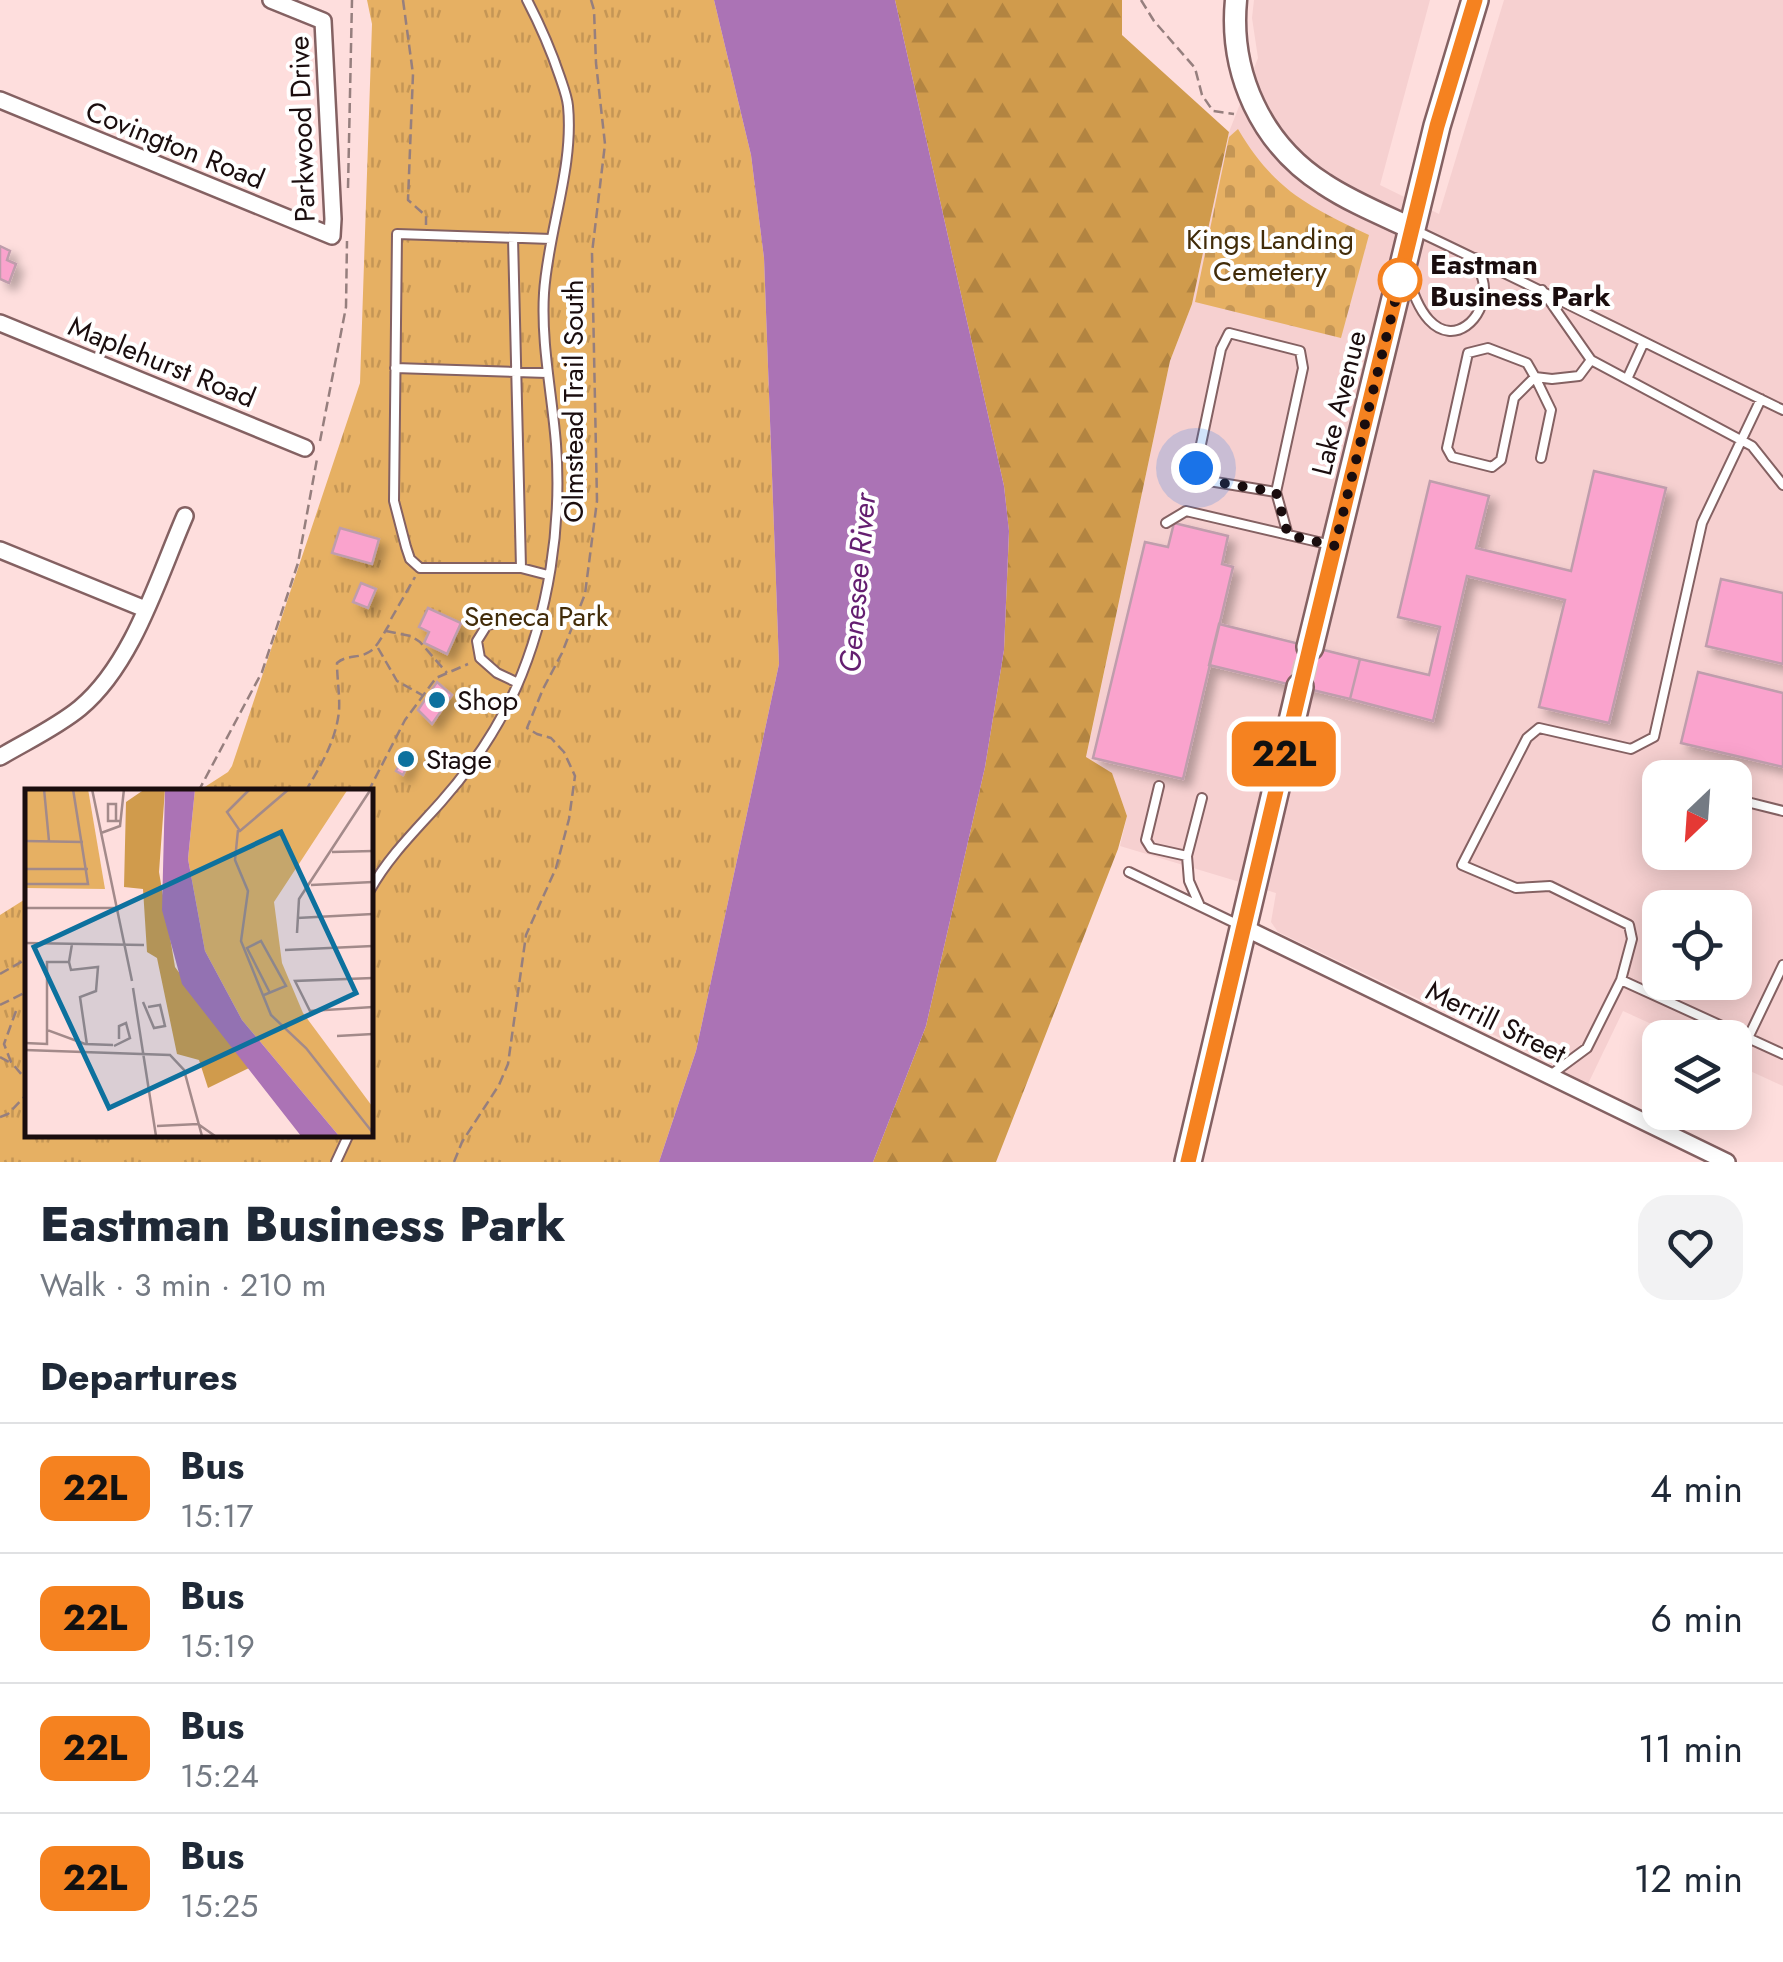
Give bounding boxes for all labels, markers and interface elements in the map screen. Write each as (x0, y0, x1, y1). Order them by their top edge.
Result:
street label: Parkwood Drive (278, 35, 326, 223)
street label: Covington Road (79, 90, 271, 200)
park label: Kings Landing Cemetery (1186, 219, 1354, 292)
place label: Eastman Business Park (1430, 244, 1611, 317)
marker: Eastman Business Park (1379, 259, 1421, 301)
street label: Olmstead Trail South (553, 279, 594, 523)
street label: Maplehurst Road (62, 306, 262, 418)
street label: Lake Avenue (1301, 326, 1377, 480)
your location (1171, 443, 1221, 493)
water label: Genesee River (828, 490, 886, 674)
park label: Seneca Park (464, 596, 609, 637)
place label: Shop (457, 680, 518, 721)
marker: Shop (426, 689, 448, 711)
line badge: 22L (1226, 722, 1342, 786)
text: 22L (1252, 729, 1316, 779)
place label: Stage (426, 739, 492, 780)
marker: Stage (395, 748, 417, 770)
north arrow (1642, 760, 1752, 870)
map controls (1642, 760, 1752, 1130)
inset map (25, 789, 372, 1137)
button: locate (1642, 890, 1752, 1000)
street label: Merrill Street (1419, 970, 1573, 1074)
button: layers (1642, 1020, 1752, 1130)
text: Eastman Business Park (40, 1190, 566, 1259)
button: heart (1638, 1195, 1743, 1300)
text: Walk · 3 min · 210 m (40, 1262, 326, 1308)
text: Departures (40, 1349, 237, 1404)
text: Bus (180, 1438, 244, 1493)
text: 4 min (1650, 1461, 1743, 1516)
text: 22L (63, 1463, 127, 1513)
text: 15:17 (180, 1493, 253, 1539)
text: Bus (180, 1568, 244, 1623)
text: 6 min (1650, 1591, 1743, 1646)
text: 22L (63, 1593, 127, 1643)
text: 15:19 (180, 1623, 255, 1669)
text: Bus (180, 1698, 244, 1753)
text: 11 min (1638, 1721, 1743, 1776)
text: 22L (63, 1723, 127, 1773)
text: 15:24 (180, 1753, 259, 1799)
text: Bus (180, 1828, 244, 1883)
text: 12 min (1633, 1851, 1743, 1906)
text: 22L (63, 1853, 127, 1903)
text: 15:25 (180, 1883, 258, 1929)

